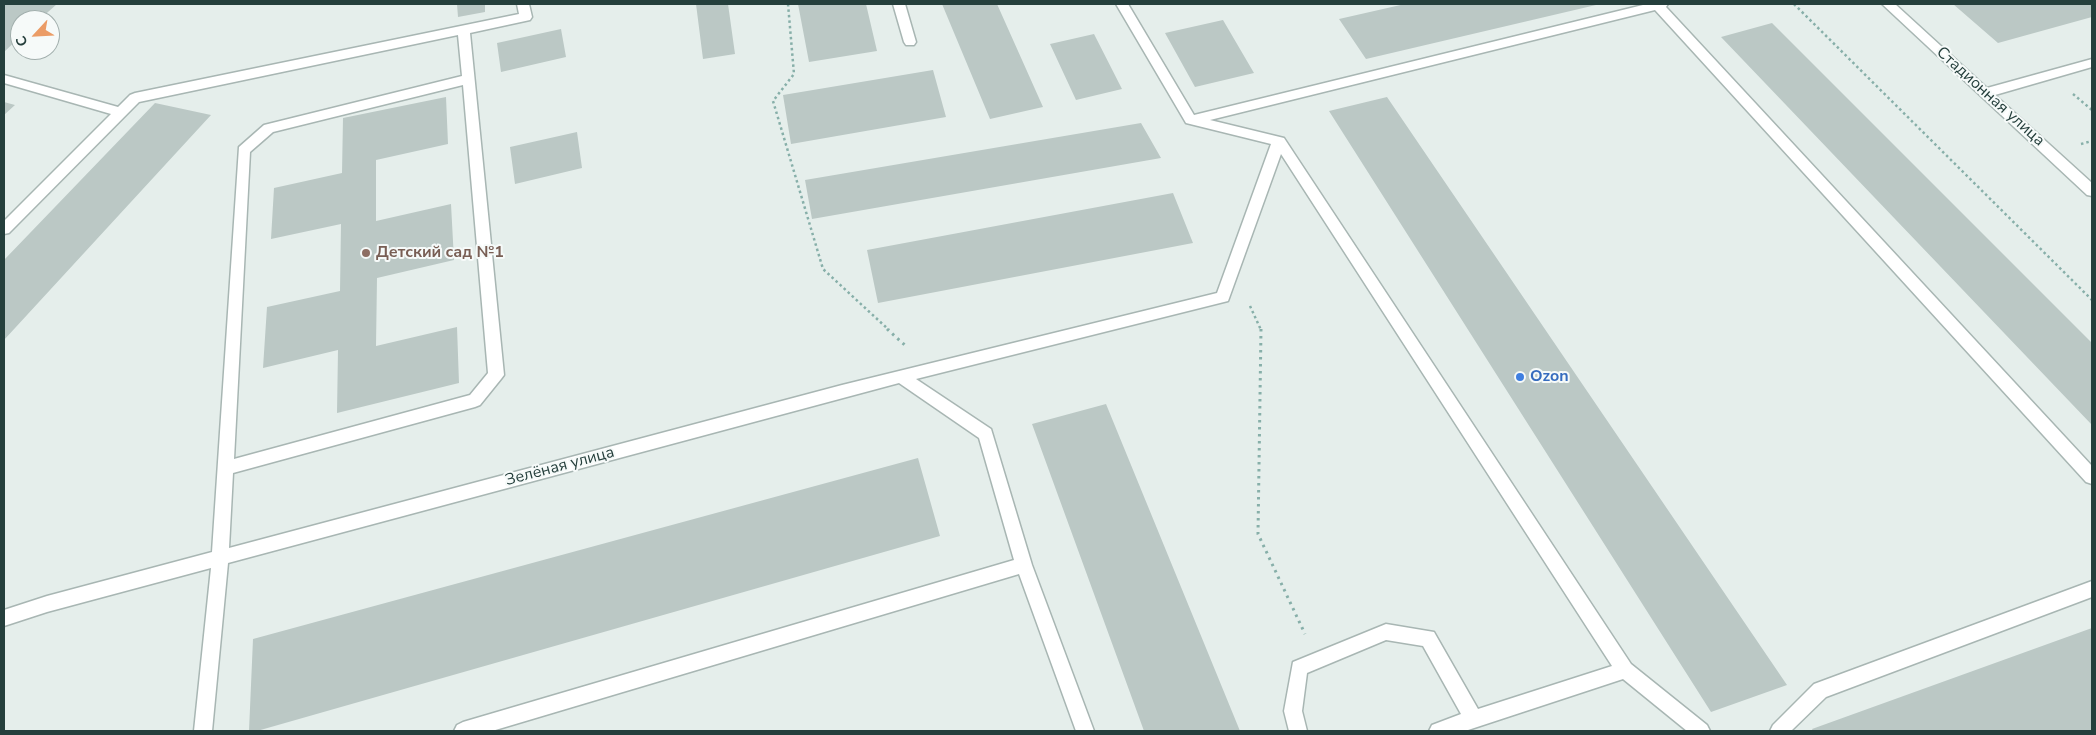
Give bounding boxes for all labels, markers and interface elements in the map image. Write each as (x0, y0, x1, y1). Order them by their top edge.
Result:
north arrow (10, 10, 60, 60)
text: С (11, 33, 32, 49)
street label: Стадионная улица (1932, 43, 2048, 151)
place label: Детский сад №1 (376, 243, 504, 263)
marker: Детский сад №1 (360, 247, 372, 259)
place label: Ozon (1530, 367, 1569, 387)
marker: Ozon (1514, 371, 1526, 383)
street label: Зелёная улица (503, 443, 617, 491)

